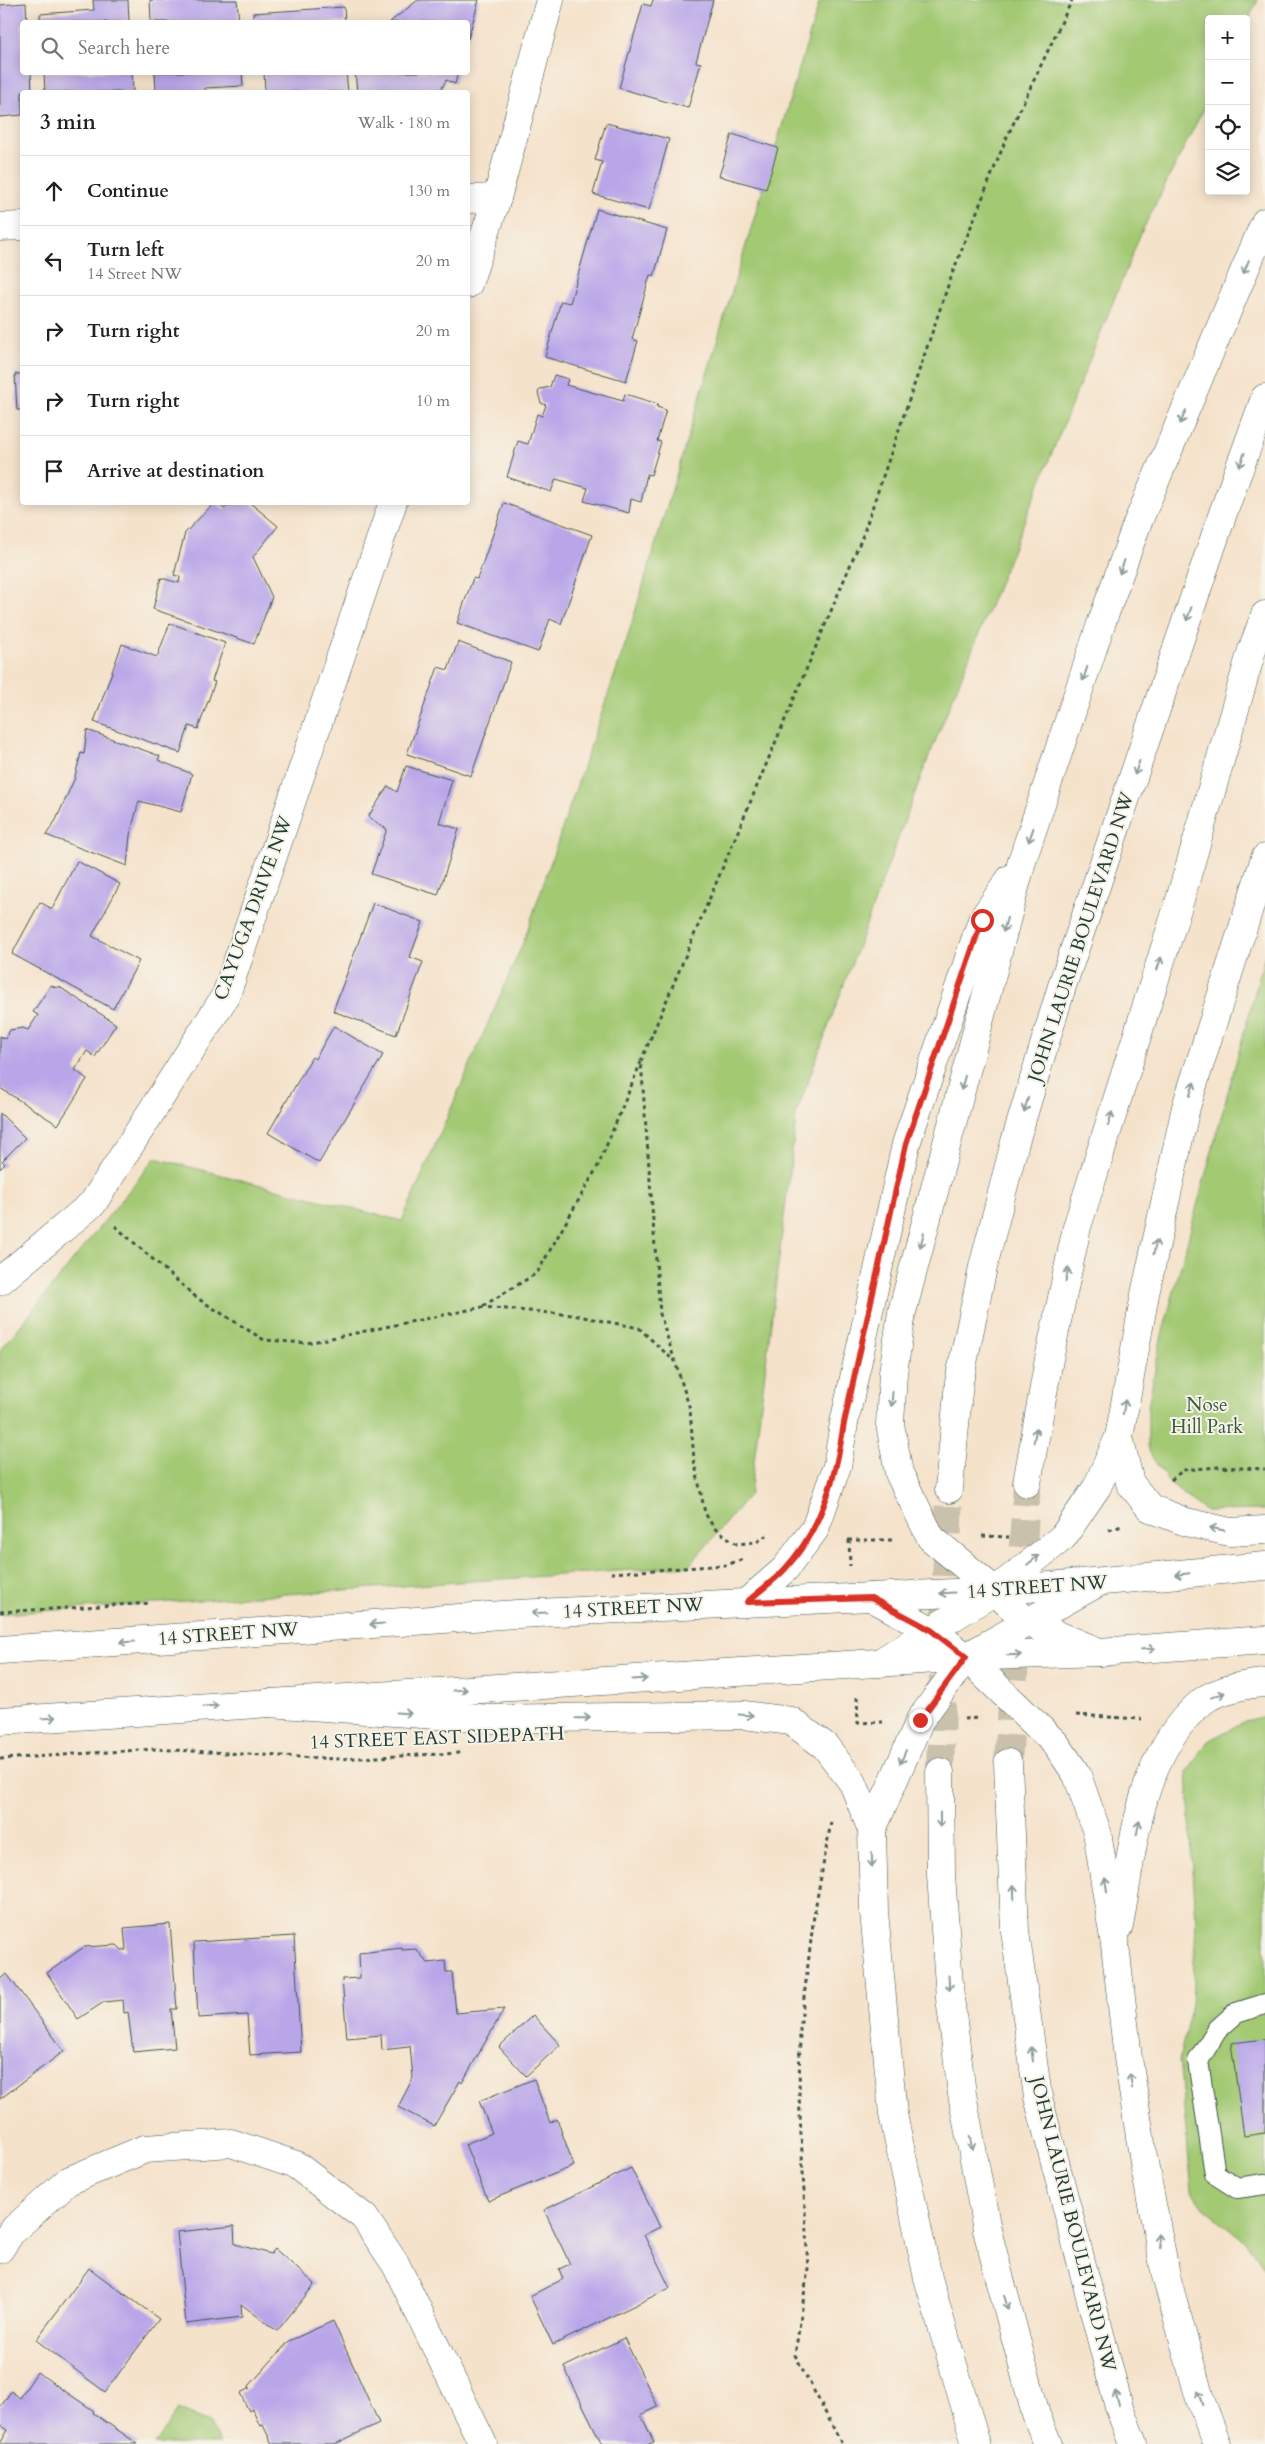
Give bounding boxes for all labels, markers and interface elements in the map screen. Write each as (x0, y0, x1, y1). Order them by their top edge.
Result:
map controls (1205, 15, 1250, 195)
button: + (1205, 15, 1250, 60)
search box (20, 20, 470, 75)
icon: search (38, 34, 66, 62)
text: Search here (78, 35, 170, 61)
button: − (1205, 60, 1250, 105)
button: locate (1205, 105, 1250, 150)
text: 3 min (40, 108, 96, 137)
text: Walk · 180 m (358, 112, 450, 134)
button: layers (1205, 150, 1250, 195)
icon: ahead (40, 177, 68, 205)
text: Continue (87, 178, 169, 204)
text: 130 m (408, 180, 450, 202)
text: Turn left (87, 237, 164, 263)
icon: left (40, 247, 68, 275)
text: 20 m (416, 250, 450, 272)
one-way arrow (1241, 259, 1250, 274)
text: 14 Street NW (87, 263, 182, 285)
icon: right (40, 317, 68, 345)
text: Turn right (87, 318, 179, 344)
text: 20 m (416, 320, 450, 342)
icon: right (40, 387, 68, 415)
text: Turn right (87, 388, 179, 414)
text: 10 m (416, 390, 450, 412)
one-way arrow (1177, 409, 1187, 424)
one-way arrow (1237, 452, 1246, 467)
icon: arrive (40, 457, 68, 485)
text: Arrive at destination (87, 458, 264, 484)
one-way arrow (1117, 559, 1126, 574)
one-way arrow (1184, 605, 1193, 621)
one-way arrow (1080, 665, 1089, 681)
one-way arrow (1132, 759, 1141, 775)
street label: JOHN LAURIE BOULEVARD NW (1021, 789, 1140, 1088)
street label: CAYUGA DRIVE NW (208, 812, 298, 1004)
one-way arrow (1026, 826, 1035, 842)
route start (971, 909, 994, 932)
one-way arrow (1000, 917, 1009, 933)
one-way arrow (1155, 956, 1165, 972)
one-way arrow (958, 1074, 968, 1090)
one-way arrow (1187, 1081, 1197, 1097)
one-way arrow (1021, 1096, 1031, 1112)
one-way arrow (1106, 1111, 1116, 1127)
one-way arrow (916, 1231, 926, 1247)
one-way arrow (1151, 1240, 1160, 1256)
one-way arrow (1063, 1268, 1072, 1284)
one-way arrow (887, 1391, 896, 1407)
park label: Nose Hill Park (1171, 1392, 1244, 1440)
one-way arrow (1120, 1399, 1130, 1415)
one-way arrow (1031, 1427, 1041, 1443)
one-way arrow (1209, 1524, 1225, 1533)
one-way arrow (1026, 1555, 1039, 1566)
street label: 14 STREET NW (966, 1569, 1108, 1605)
one-way arrow (1174, 1570, 1190, 1579)
one-way arrow (939, 1589, 955, 1598)
street label: 14 STREET NW (562, 1591, 704, 1625)
one-way arrow (531, 1609, 547, 1618)
street label: 14 STREET NW (157, 1616, 299, 1652)
one-way arrow (369, 1620, 385, 1629)
one-way arrow (120, 1637, 136, 1646)
one-way arrow (1140, 1644, 1156, 1653)
one-way arrow (1006, 1651, 1022, 1660)
one-way arrow (632, 1674, 648, 1683)
one-way arrow (452, 1686, 468, 1695)
one-way arrow (1210, 1690, 1225, 1699)
one-way arrow (202, 1702, 218, 1711)
one-way arrow (395, 1708, 411, 1717)
route end (909, 1709, 932, 1732)
one-way arrow (738, 1711, 754, 1720)
one-way arrow (40, 1713, 56, 1722)
one-way arrow (575, 1713, 591, 1723)
street label: 14 STREET EAST SIDEPATH (309, 1721, 565, 1755)
one-way arrow (898, 1749, 908, 1764)
one-way arrow (935, 1812, 945, 1828)
one-way arrow (1133, 1821, 1143, 1837)
one-way arrow (868, 1852, 877, 1868)
one-way arrow (1100, 1878, 1110, 1894)
one-way arrow (1009, 1885, 1018, 1901)
one-way arrow (944, 1974, 953, 1990)
one-way arrow (1027, 2046, 1037, 2062)
street label: JOHN LAURIE BOULEVARD NW (1023, 2071, 1122, 2374)
one-way arrow (1126, 2074, 1136, 2090)
one-way arrow (966, 2135, 976, 2151)
one-way arrow (1154, 2234, 1164, 2250)
one-way arrow (1002, 2294, 1011, 2310)
one-way arrow (1111, 2390, 1121, 2406)
one-way arrow (1195, 2391, 1205, 2407)

